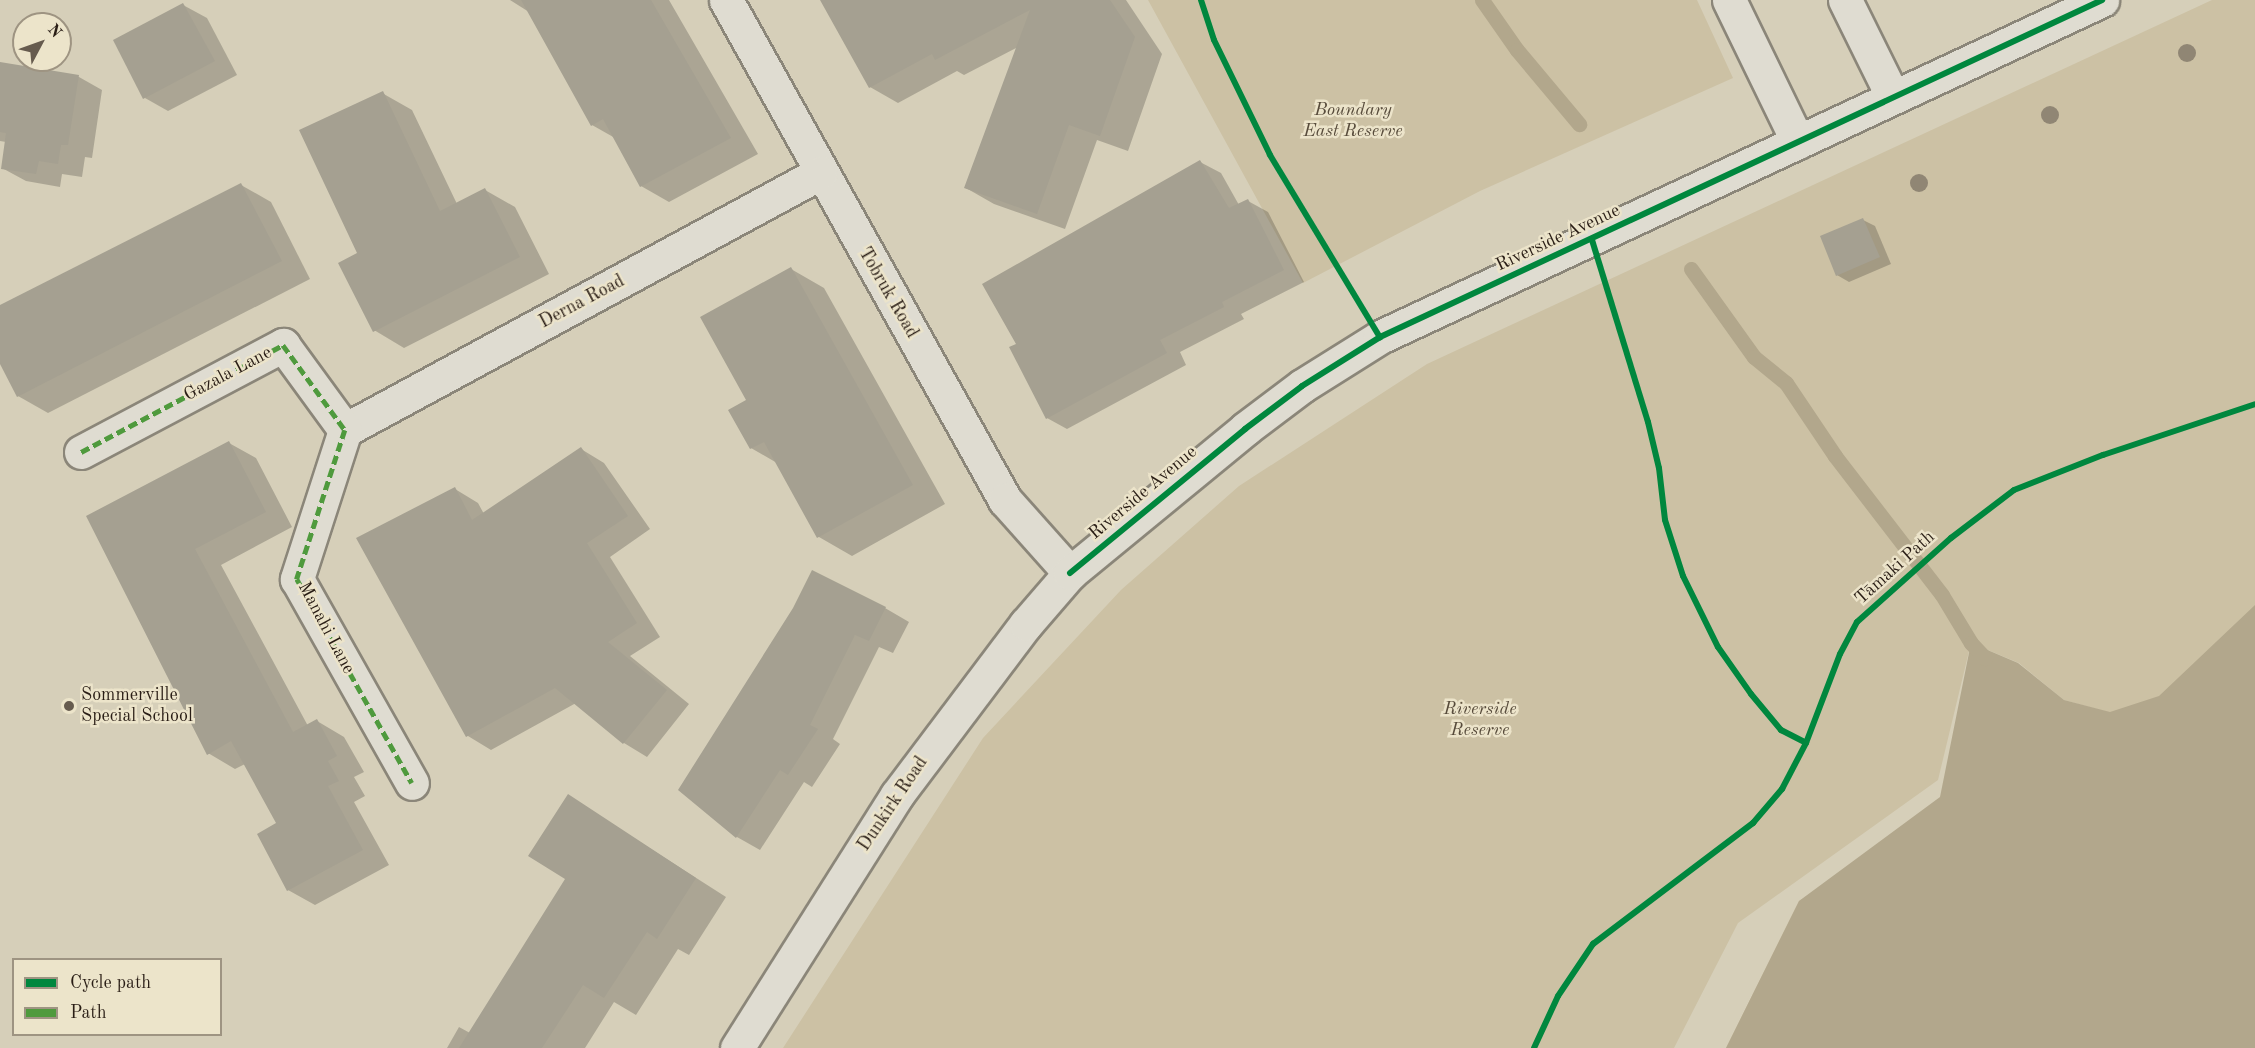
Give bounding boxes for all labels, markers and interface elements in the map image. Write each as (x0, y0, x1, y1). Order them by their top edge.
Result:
north arrow (12, 12, 72, 72)
text: N (44, 22, 64, 41)
park label: Boundary East Reserve (1303, 100, 1403, 142)
street label: Riverside Avenue (1492, 200, 1624, 276)
street label: Tobruk Road (853, 244, 923, 342)
street label: Derna Road (536, 271, 628, 333)
street label: Gazala Lane (180, 342, 276, 406)
street label: Riverside Avenue (1084, 441, 1202, 545)
street label: Tāmaki Path (1851, 527, 1939, 609)
street label: Manahi Lane (293, 578, 359, 678)
place label: Sommerville Special School (81, 685, 193, 728)
marker: Sommerville Special School (62, 699, 76, 713)
park label: Riverside Reserve (1443, 699, 1517, 742)
street label: Dunkirk Road (853, 753, 933, 855)
legend (12, 958, 222, 1036)
text: Cycle path (70, 974, 151, 992)
text: Path (70, 1004, 106, 1022)

